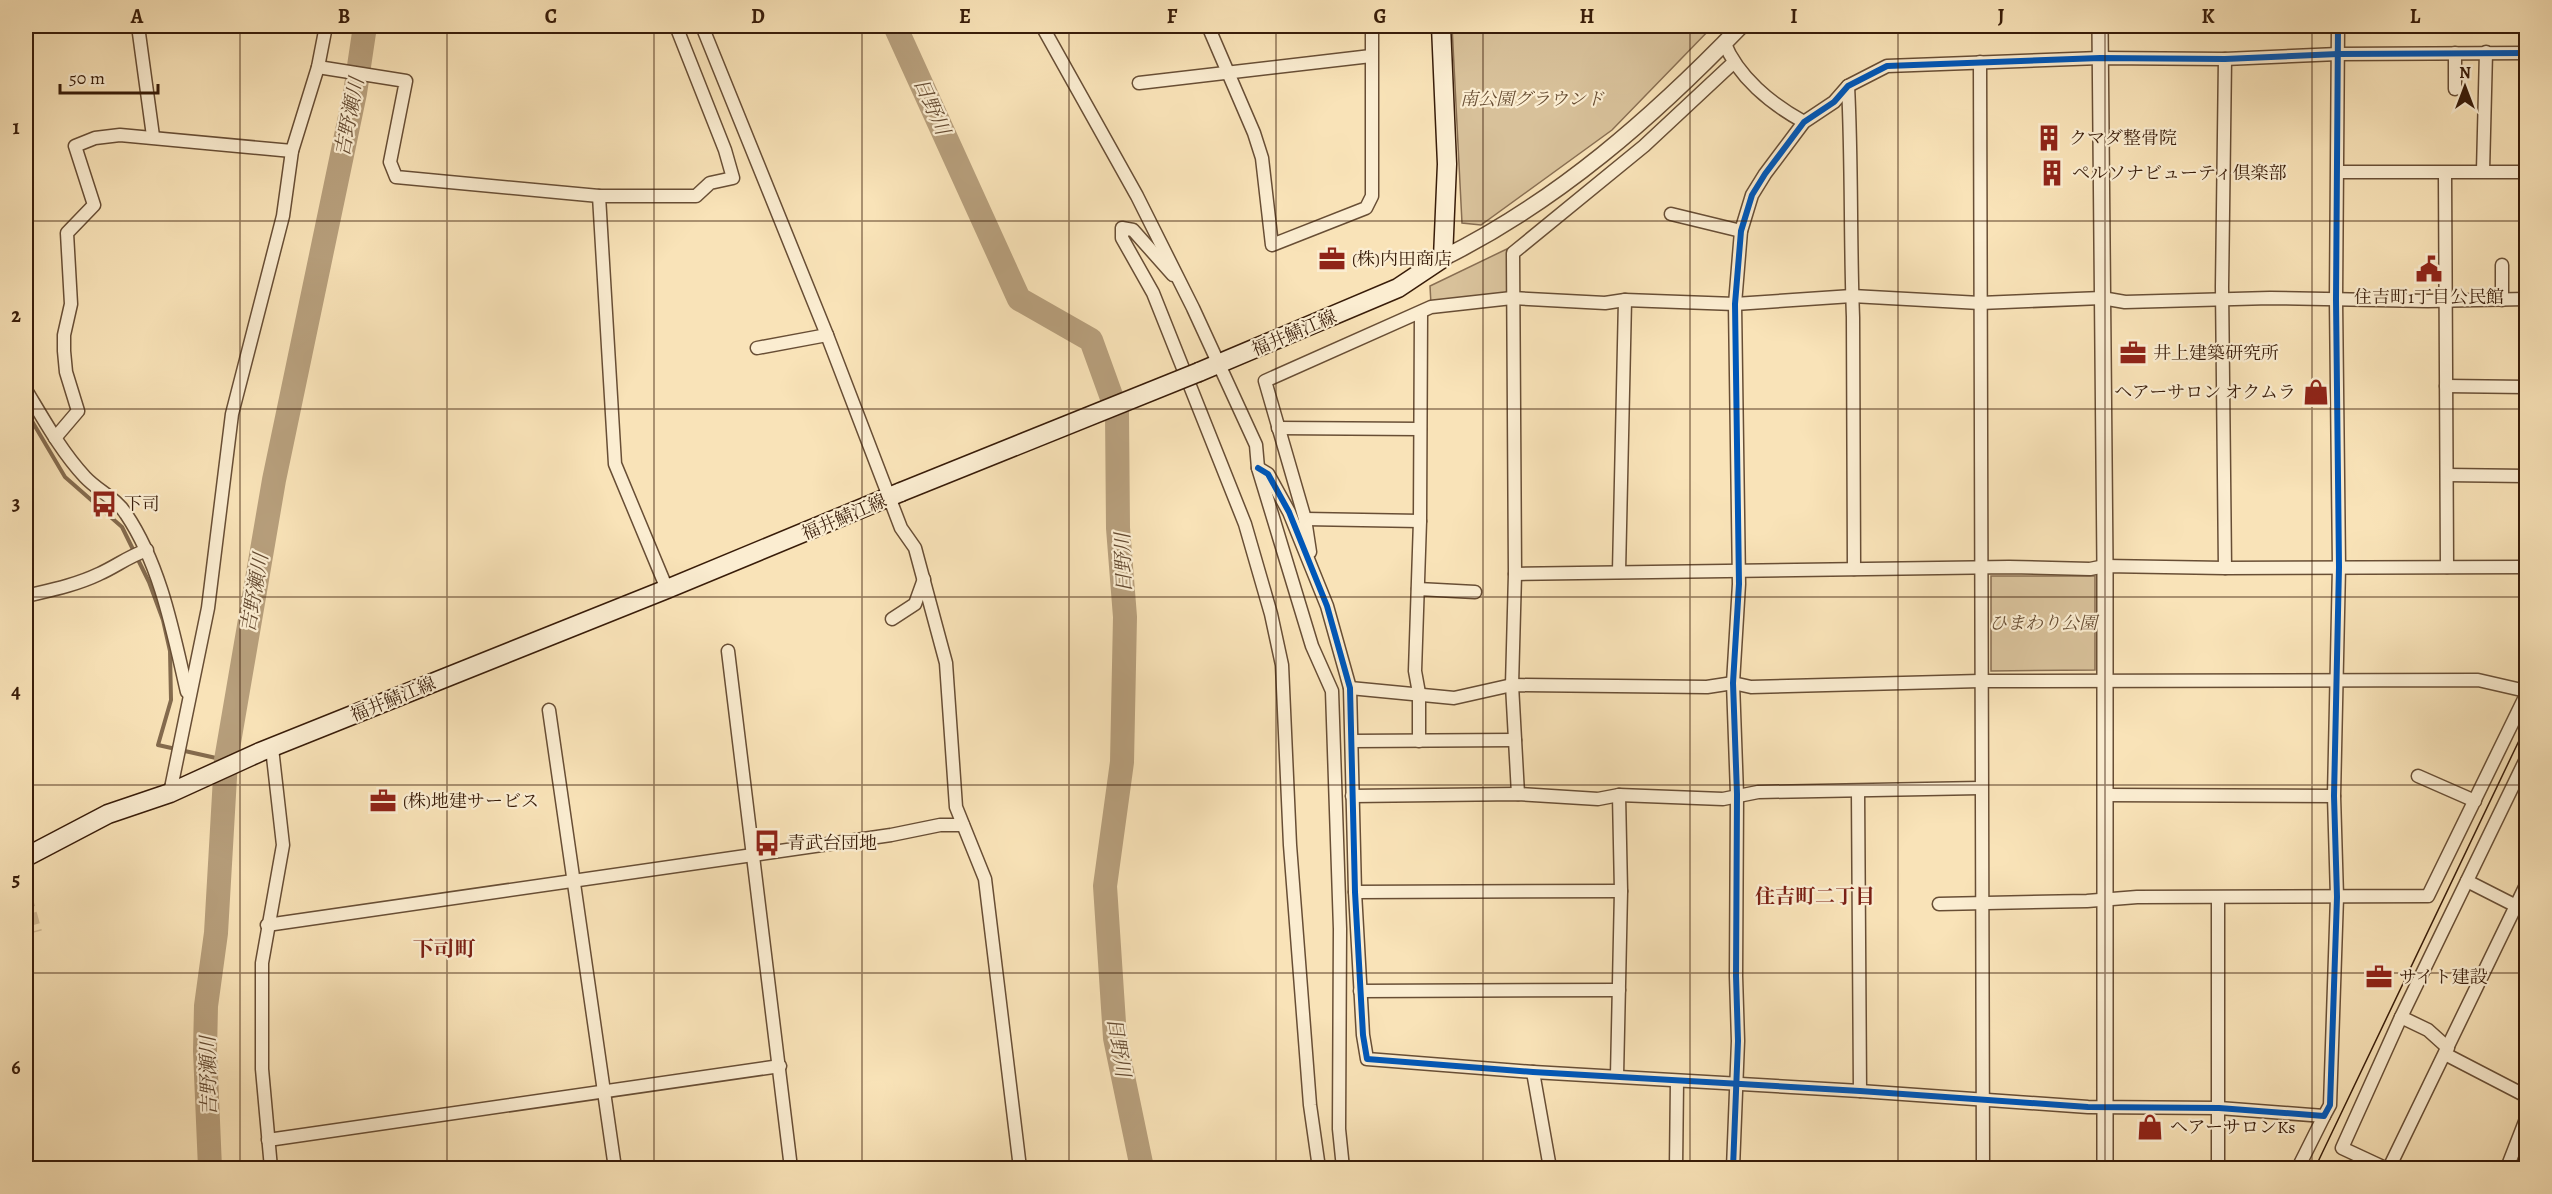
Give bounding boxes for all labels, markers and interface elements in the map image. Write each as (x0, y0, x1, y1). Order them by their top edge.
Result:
text: A (130, 3, 144, 30)
text: B (338, 3, 350, 30)
text: C (545, 3, 557, 30)
text: D (751, 3, 765, 30)
text: E (959, 3, 971, 30)
text: F (1167, 3, 1178, 30)
text: G (1373, 3, 1387, 30)
text: H (1580, 3, 1595, 30)
text: I (1790, 3, 1798, 30)
text: J (1998, 3, 2005, 30)
text: K (2201, 3, 2215, 30)
text: L (2410, 3, 2421, 30)
scale bar (60, 57, 158, 95)
north arrow (2435, 57, 2495, 117)
text: N (2459, 62, 2471, 84)
text: 50 m (69, 66, 105, 90)
water label: 吉野瀬川 (329, 73, 371, 159)
water label: 日野川 (907, 73, 957, 141)
park label: 南公園グラウンド (1460, 87, 1605, 111)
text: 1 (12, 114, 20, 141)
building icon: クマダ整骨院 (2034, 123, 2064, 153)
place label: クマダ整骨院 (2069, 126, 2177, 150)
building icon: ペルソナビューティ倶楽部 (2037, 158, 2067, 188)
place label: ペルソナビューティ倶楽部 (2072, 161, 2287, 185)
office icon: (株)内田商店 (1317, 244, 1347, 274)
place label: (株)内田商店 (1352, 247, 1452, 271)
public building icon: 住吉町1丁目公民館 (2414, 254, 2444, 284)
place label: 住吉町1丁目公民館 (2354, 285, 2504, 309)
text: 2 (11, 302, 21, 329)
street label: 福井鯖江線 (1248, 304, 1340, 362)
office icon: 井上建築研究所 (2118, 338, 2148, 368)
place label: 井上建築研究所 (2153, 341, 2279, 365)
shop icon: ヘアーサロン オクムラ (2301, 377, 2331, 407)
place label: ヘアーサロン オクムラ (2114, 380, 2296, 404)
street label: 福井鯖江線 (798, 488, 890, 546)
bus stop icon: 下司 (89, 489, 119, 519)
text: 3 (12, 490, 20, 517)
place label: 下司 (124, 492, 160, 516)
water label: 日野川 (1109, 531, 1138, 593)
water label: 吉野瀬川 (234, 549, 275, 635)
park label: ひまわり公園 (1989, 611, 2100, 635)
street label: 福井鯖江線 (347, 671, 439, 727)
text: 4 (11, 678, 21, 705)
office icon: (株)地建サービス (368, 786, 398, 816)
place label: (株)地建サービス (403, 789, 539, 813)
bus stop icon: 青武台団地 (752, 828, 782, 858)
place label: 青武台団地 (787, 831, 877, 855)
text: 5 (12, 866, 20, 893)
district label: 住吉町二丁目 (1755, 883, 1875, 910)
district label: 下司町 (413, 935, 476, 963)
office icon: サイト建設 (2364, 962, 2394, 992)
place label: サイト建設 (2399, 965, 2488, 989)
water label: 日野川 (1100, 1015, 1137, 1081)
water label: 吉野瀬川 (194, 1034, 223, 1116)
text: 6 (11, 1054, 21, 1081)
shop icon: ヘアーサロンKs (2135, 1112, 2165, 1142)
place label: ヘアーサロンKs (2170, 1115, 2295, 1139)

